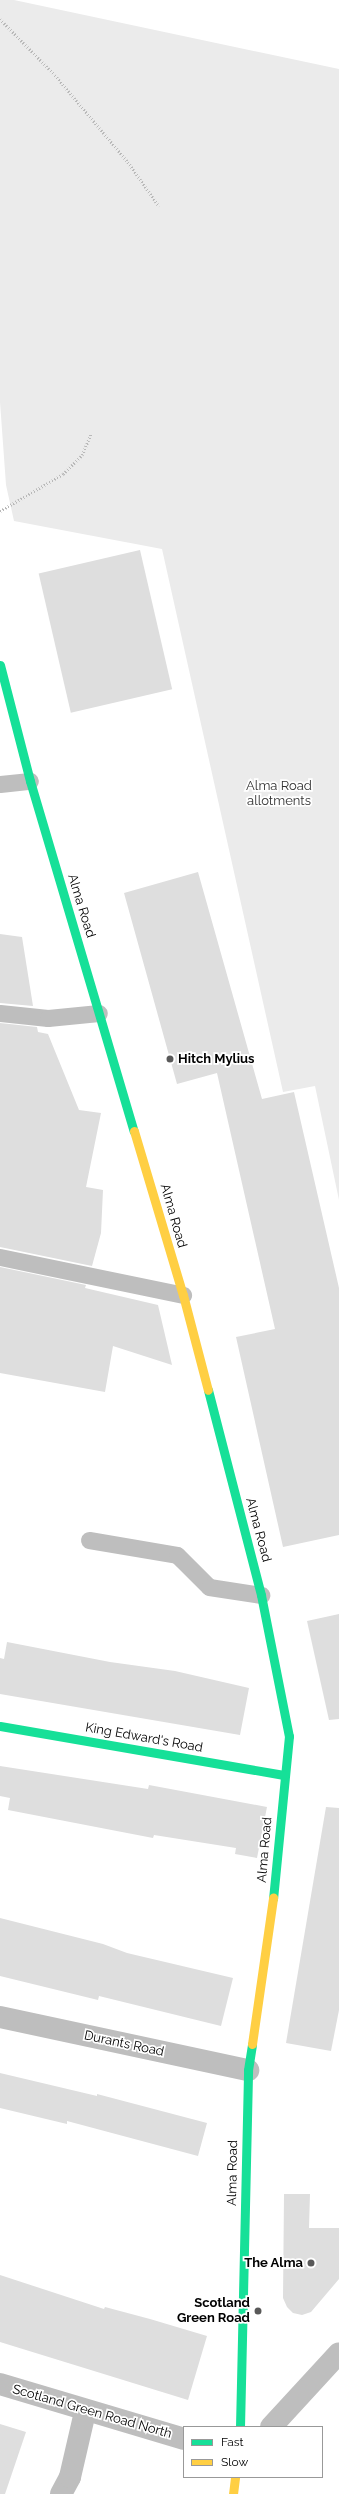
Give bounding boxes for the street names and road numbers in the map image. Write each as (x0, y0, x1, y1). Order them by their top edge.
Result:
street label: Alma Road (64, 872, 98, 940)
street label: Alma Road (156, 1182, 190, 1250)
street label: Alma Road (242, 1496, 274, 1564)
street label: King Edward's Road (84, 1720, 204, 1756)
street label: Alma Road (254, 1817, 276, 1883)
street label: Durants Road (83, 2028, 165, 2060)
street label: Alma Road (225, 2140, 241, 2206)
street label: Scotland Green Road North (11, 2382, 173, 2442)

